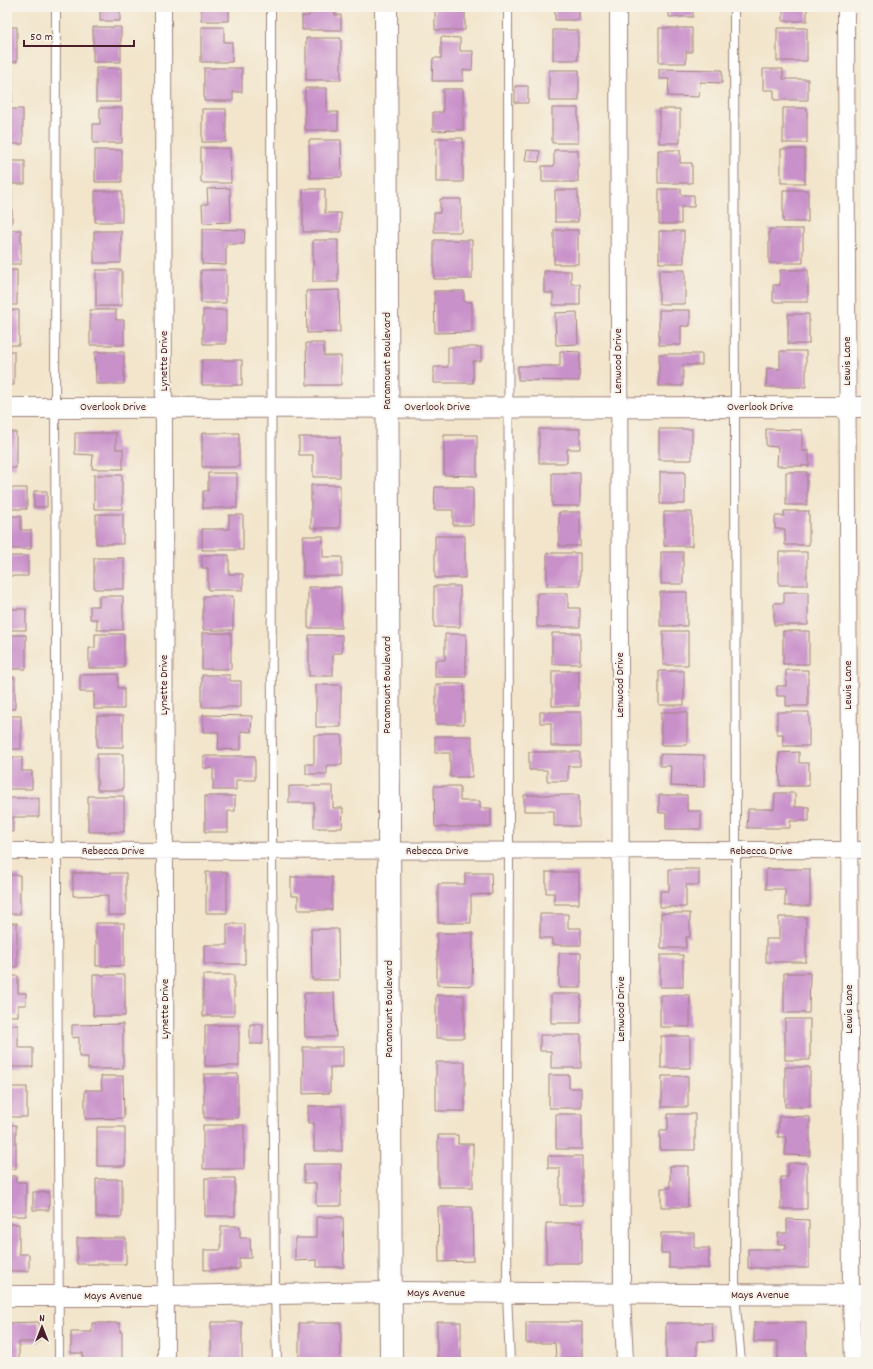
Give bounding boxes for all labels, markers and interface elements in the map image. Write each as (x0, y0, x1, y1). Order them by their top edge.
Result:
scale bar (24, 22, 134, 48)
text: 50 m (30, 29, 53, 46)
street label: Paramount Boulevard (379, 312, 396, 410)
street label: Lenwood Drive (610, 328, 627, 394)
street label: Lynette Drive (156, 331, 173, 391)
street label: Lewis Lane (839, 336, 856, 386)
street label: Overlook Drive (80, 399, 146, 416)
street label: Overlook Drive (404, 399, 470, 416)
street label: Overlook Drive (727, 399, 793, 416)
street label: Paramount Boulevard (379, 636, 396, 734)
street label: Lenwood Drive (612, 652, 629, 718)
street label: Lynette Drive (156, 655, 173, 715)
street label: Lewis Lane (840, 660, 857, 710)
street label: Rebecca Drive (82, 843, 144, 860)
street label: Rebecca Drive (406, 843, 468, 860)
street label: Rebecca Drive (730, 843, 792, 860)
street label: Paramount Boulevard (381, 960, 398, 1058)
street label: Lenwood Drive (613, 976, 630, 1042)
street label: Lynette Drive (157, 979, 174, 1039)
street label: Lewis Lane (841, 984, 858, 1034)
street label: Mays Avenue (407, 1285, 465, 1302)
street label: Mays Avenue (731, 1287, 789, 1304)
street label: Mays Avenue (84, 1288, 142, 1305)
north arrow (22, 1307, 62, 1347)
text: N (39, 1311, 45, 1327)

